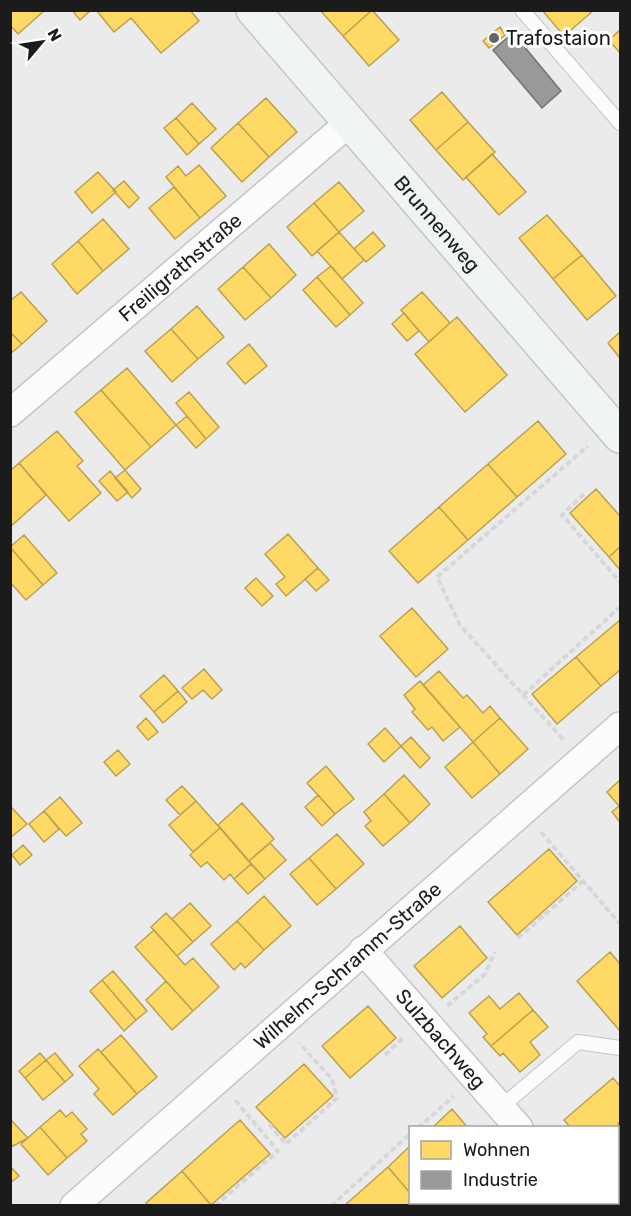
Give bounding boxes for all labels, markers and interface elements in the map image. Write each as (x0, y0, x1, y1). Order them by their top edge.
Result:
north arrow (12, 12, 72, 72)
text: N (44, 25, 66, 45)
place label: Trafostaion (506, 26, 611, 50)
marker: Trafostaion (487, 31, 501, 45)
street label: Brunnenweg (389, 171, 485, 277)
street label: Freiligrathstraße (114, 208, 247, 327)
street label: Wilhelm-Schramm-Straße (249, 877, 446, 1055)
street label: Sulzbachweg (391, 984, 491, 1093)
legend (409, 1126, 619, 1204)
text: Wohnen (463, 1139, 530, 1161)
text: Industrie (463, 1169, 538, 1191)

